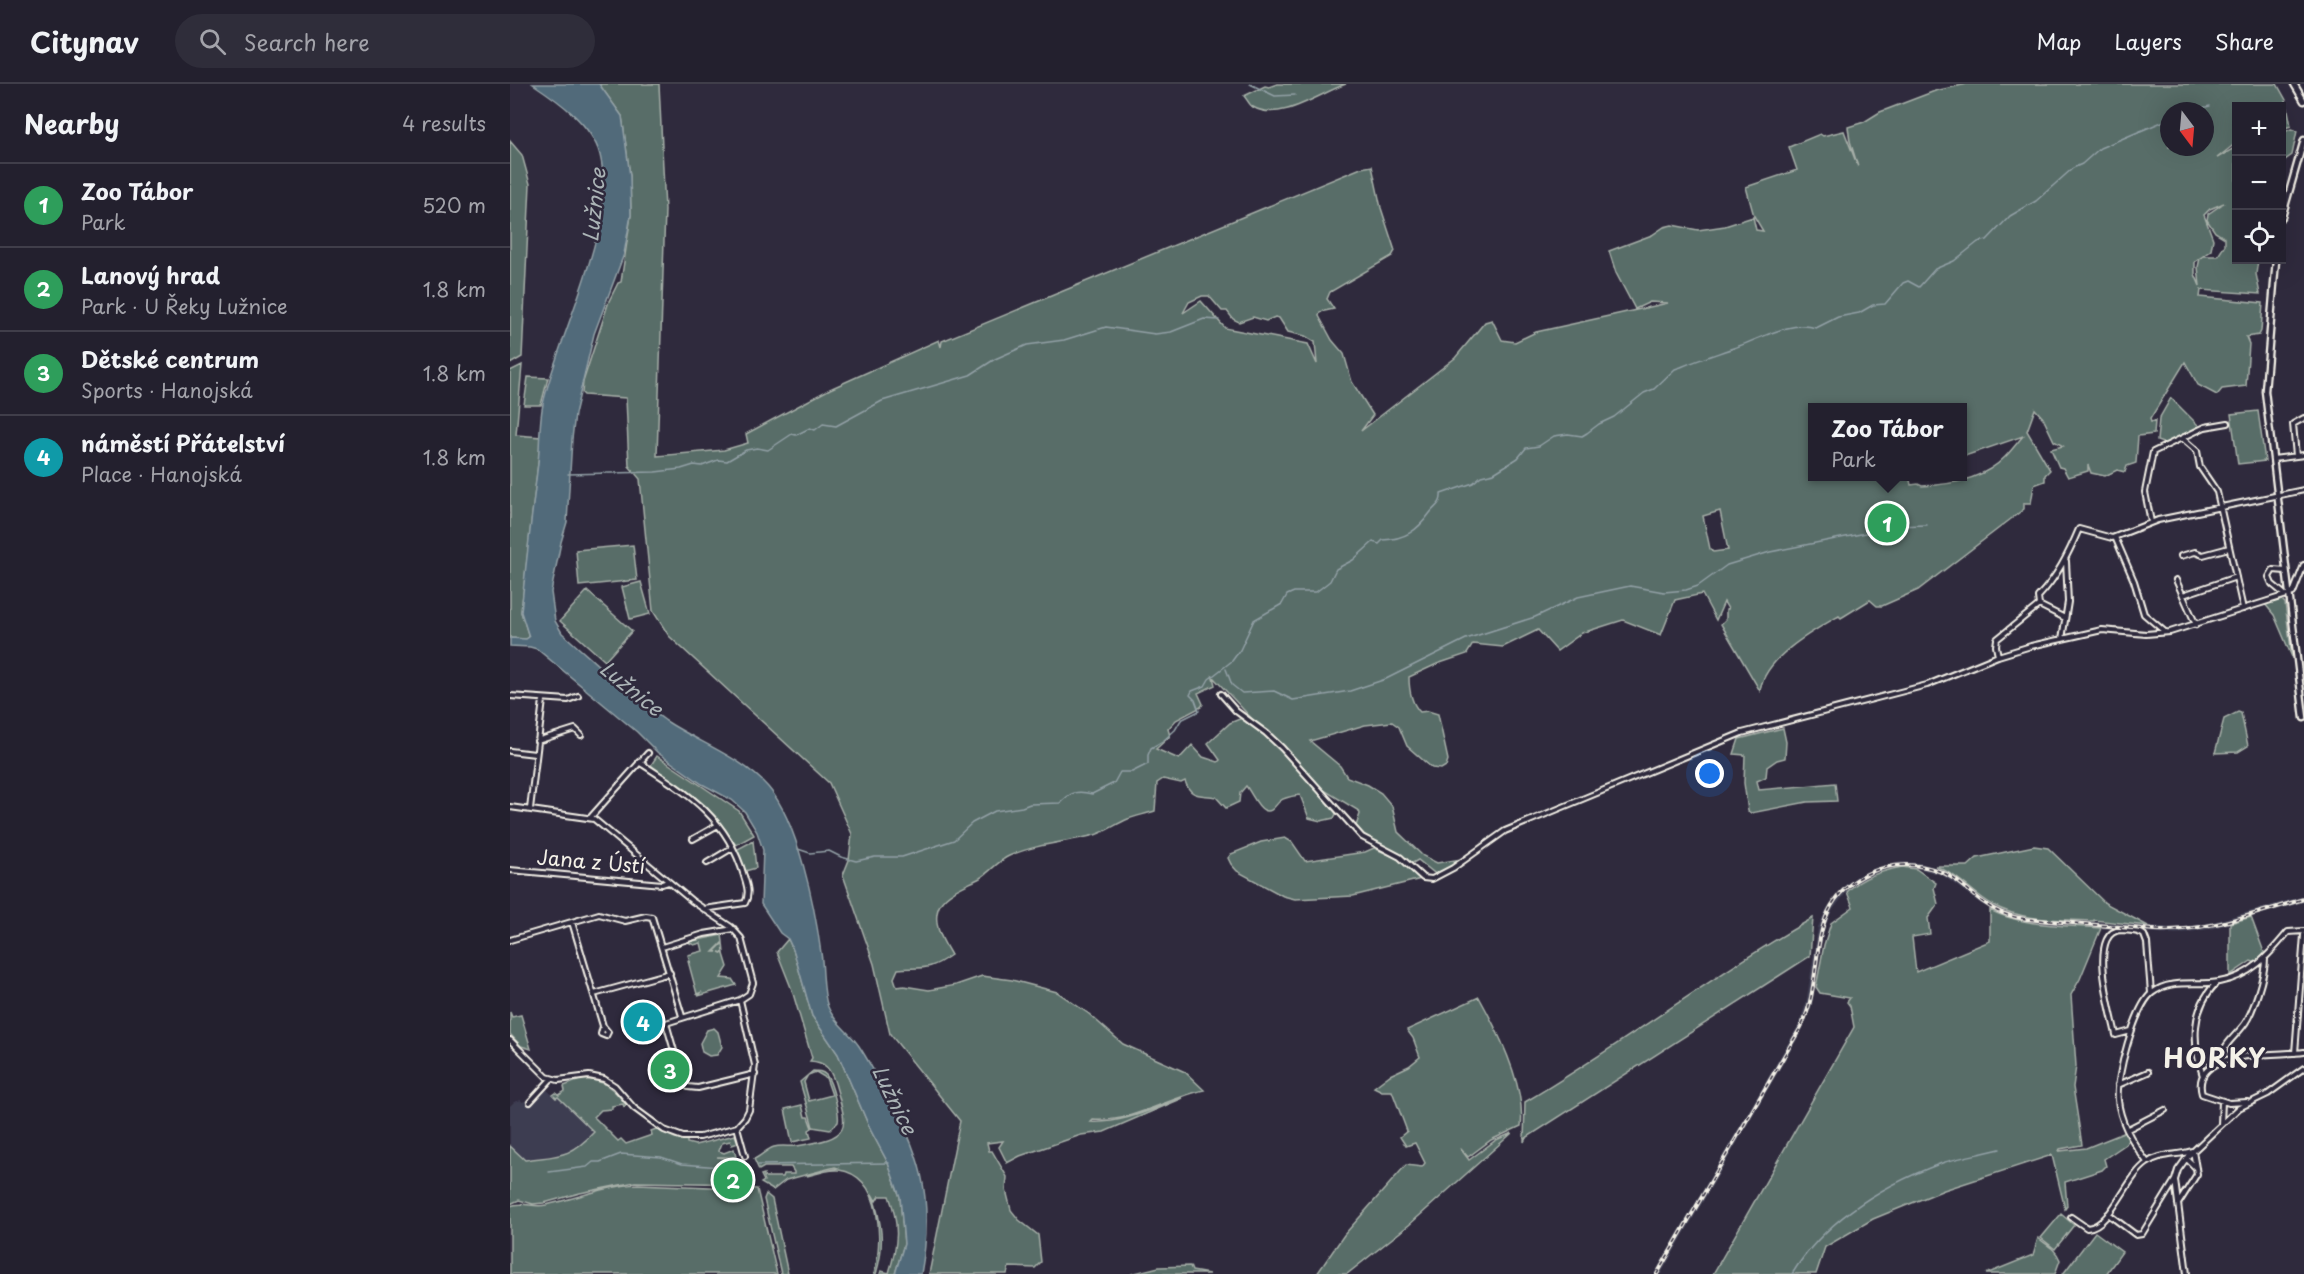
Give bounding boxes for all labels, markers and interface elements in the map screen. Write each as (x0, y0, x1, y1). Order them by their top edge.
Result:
search box (175, 14, 595, 68)
text: Citynav (30, 20, 139, 63)
icon: search (196, 25, 229, 58)
text: Search here (244, 25, 370, 58)
text: Map (2037, 25, 2081, 57)
text: Layers (2114, 25, 2182, 57)
text: Share (2215, 25, 2274, 57)
north arrow (2160, 102, 2214, 156)
map controls (2232, 102, 2286, 264)
button: + (2232, 102, 2286, 156)
text: Nearby (24, 104, 119, 143)
text: 4 results (402, 108, 486, 138)
button: − (2232, 156, 2286, 210)
water label: Lužnice (573, 165, 613, 243)
text: Zoo Tábor (81, 174, 193, 207)
text: 1 (39, 190, 48, 220)
text: 520 m (422, 190, 486, 220)
text: Park (81, 207, 126, 237)
button: locate (2232, 210, 2286, 264)
text: Lanový hrad (81, 258, 220, 291)
text: 2 (36, 274, 51, 304)
text: 1.8 km (423, 274, 486, 304)
text: Park · U Řeky Lužnice (81, 291, 288, 321)
text: Dětské centrum (81, 342, 259, 375)
text: 3 (37, 358, 50, 388)
text: 1.8 km (423, 358, 486, 388)
text: Sports · Hanojská (81, 375, 253, 405)
popup (1808, 403, 1967, 481)
text: Zoo Tábor (1831, 411, 1944, 444)
text: náměstí Přátelství (81, 426, 285, 459)
text: 4 (37, 442, 50, 472)
text: 1.8 km (423, 442, 486, 472)
text: Park (1831, 444, 1876, 474)
text: Place · Hanojská (81, 459, 242, 489)
pin: 1 (1868, 500, 1906, 546)
water label: Lužnice (594, 652, 672, 724)
your location (1695, 759, 1724, 788)
street label: Jana z Ústí (536, 841, 647, 881)
pin: 4 (624, 1000, 662, 1044)
district label: HORKY (2163, 1038, 2267, 1077)
pin: 3 (650, 1048, 690, 1092)
water label: Lužnice (865, 1059, 927, 1141)
pin: 2 (714, 1158, 752, 1202)

